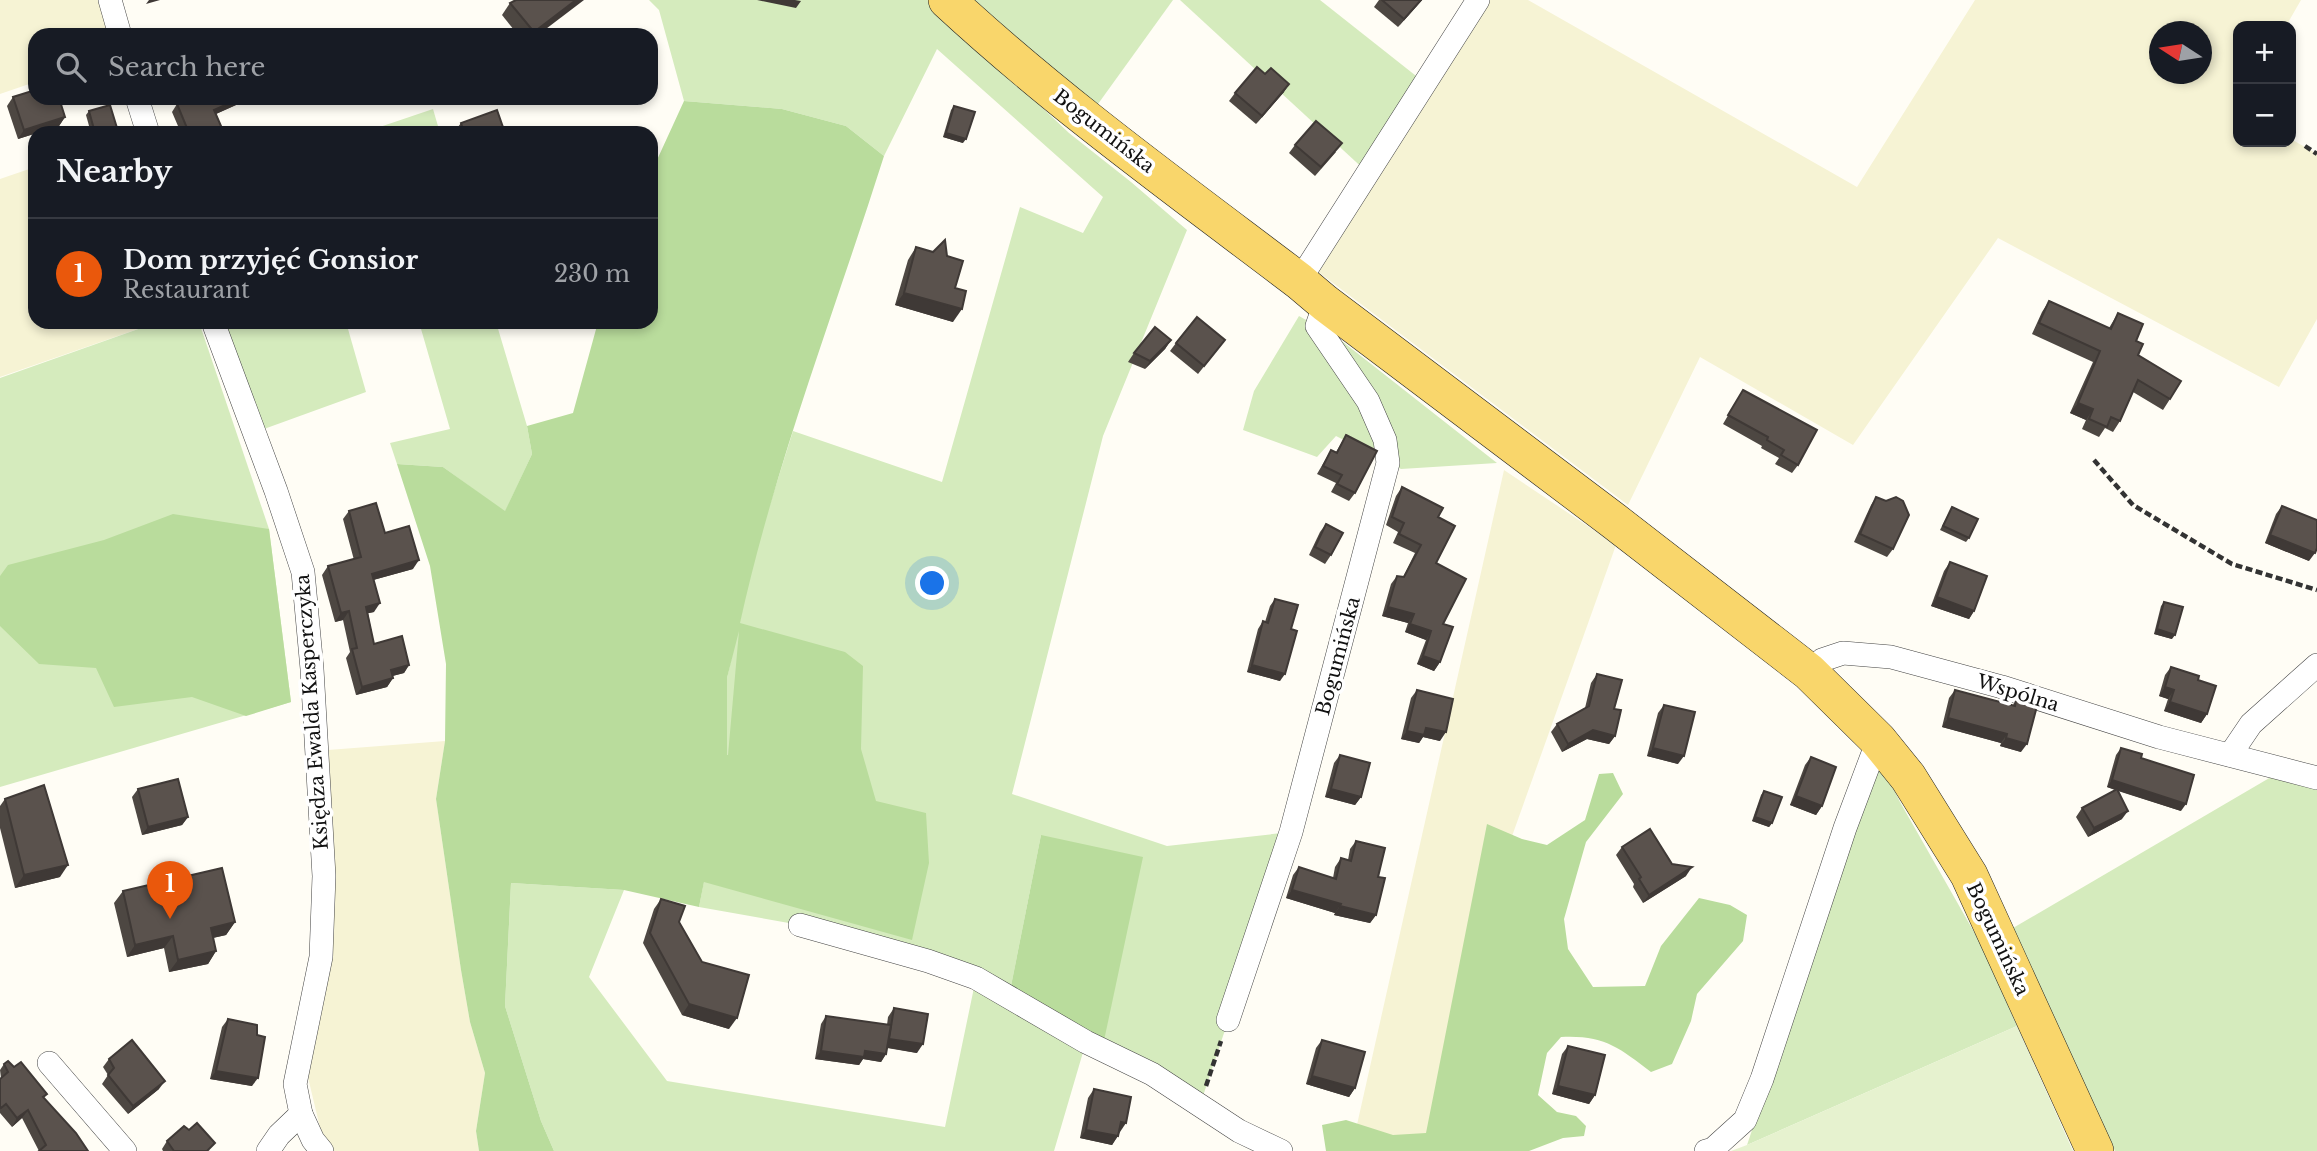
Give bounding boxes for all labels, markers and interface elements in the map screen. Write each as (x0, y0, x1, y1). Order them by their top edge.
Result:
north arrow (2149, 21, 2212, 84)
map controls (2233, 21, 2296, 147)
button: + (2233, 21, 2296, 84)
search box (28, 28, 658, 105)
icon: search (52, 48, 90, 86)
text: Search here (108, 51, 265, 83)
street label: Bogumińska (1049, 84, 1159, 178)
button: − (2233, 84, 2296, 147)
text: Nearby (56, 153, 172, 190)
text: Dom przyjęć Gonsior (123, 244, 418, 276)
text: 1 (74, 260, 84, 288)
text: 230 m (554, 260, 630, 288)
text: Restaurant (123, 276, 250, 304)
your location (915, 566, 949, 600)
street label: Księdza Ewalda Kasperczyka (291, 573, 333, 851)
street label: Bogumińska (1311, 594, 1365, 718)
street label: Wspólna (1973, 669, 2062, 717)
pin: 1 (147, 861, 193, 919)
street label: Bogumińska (1962, 879, 2034, 1000)

